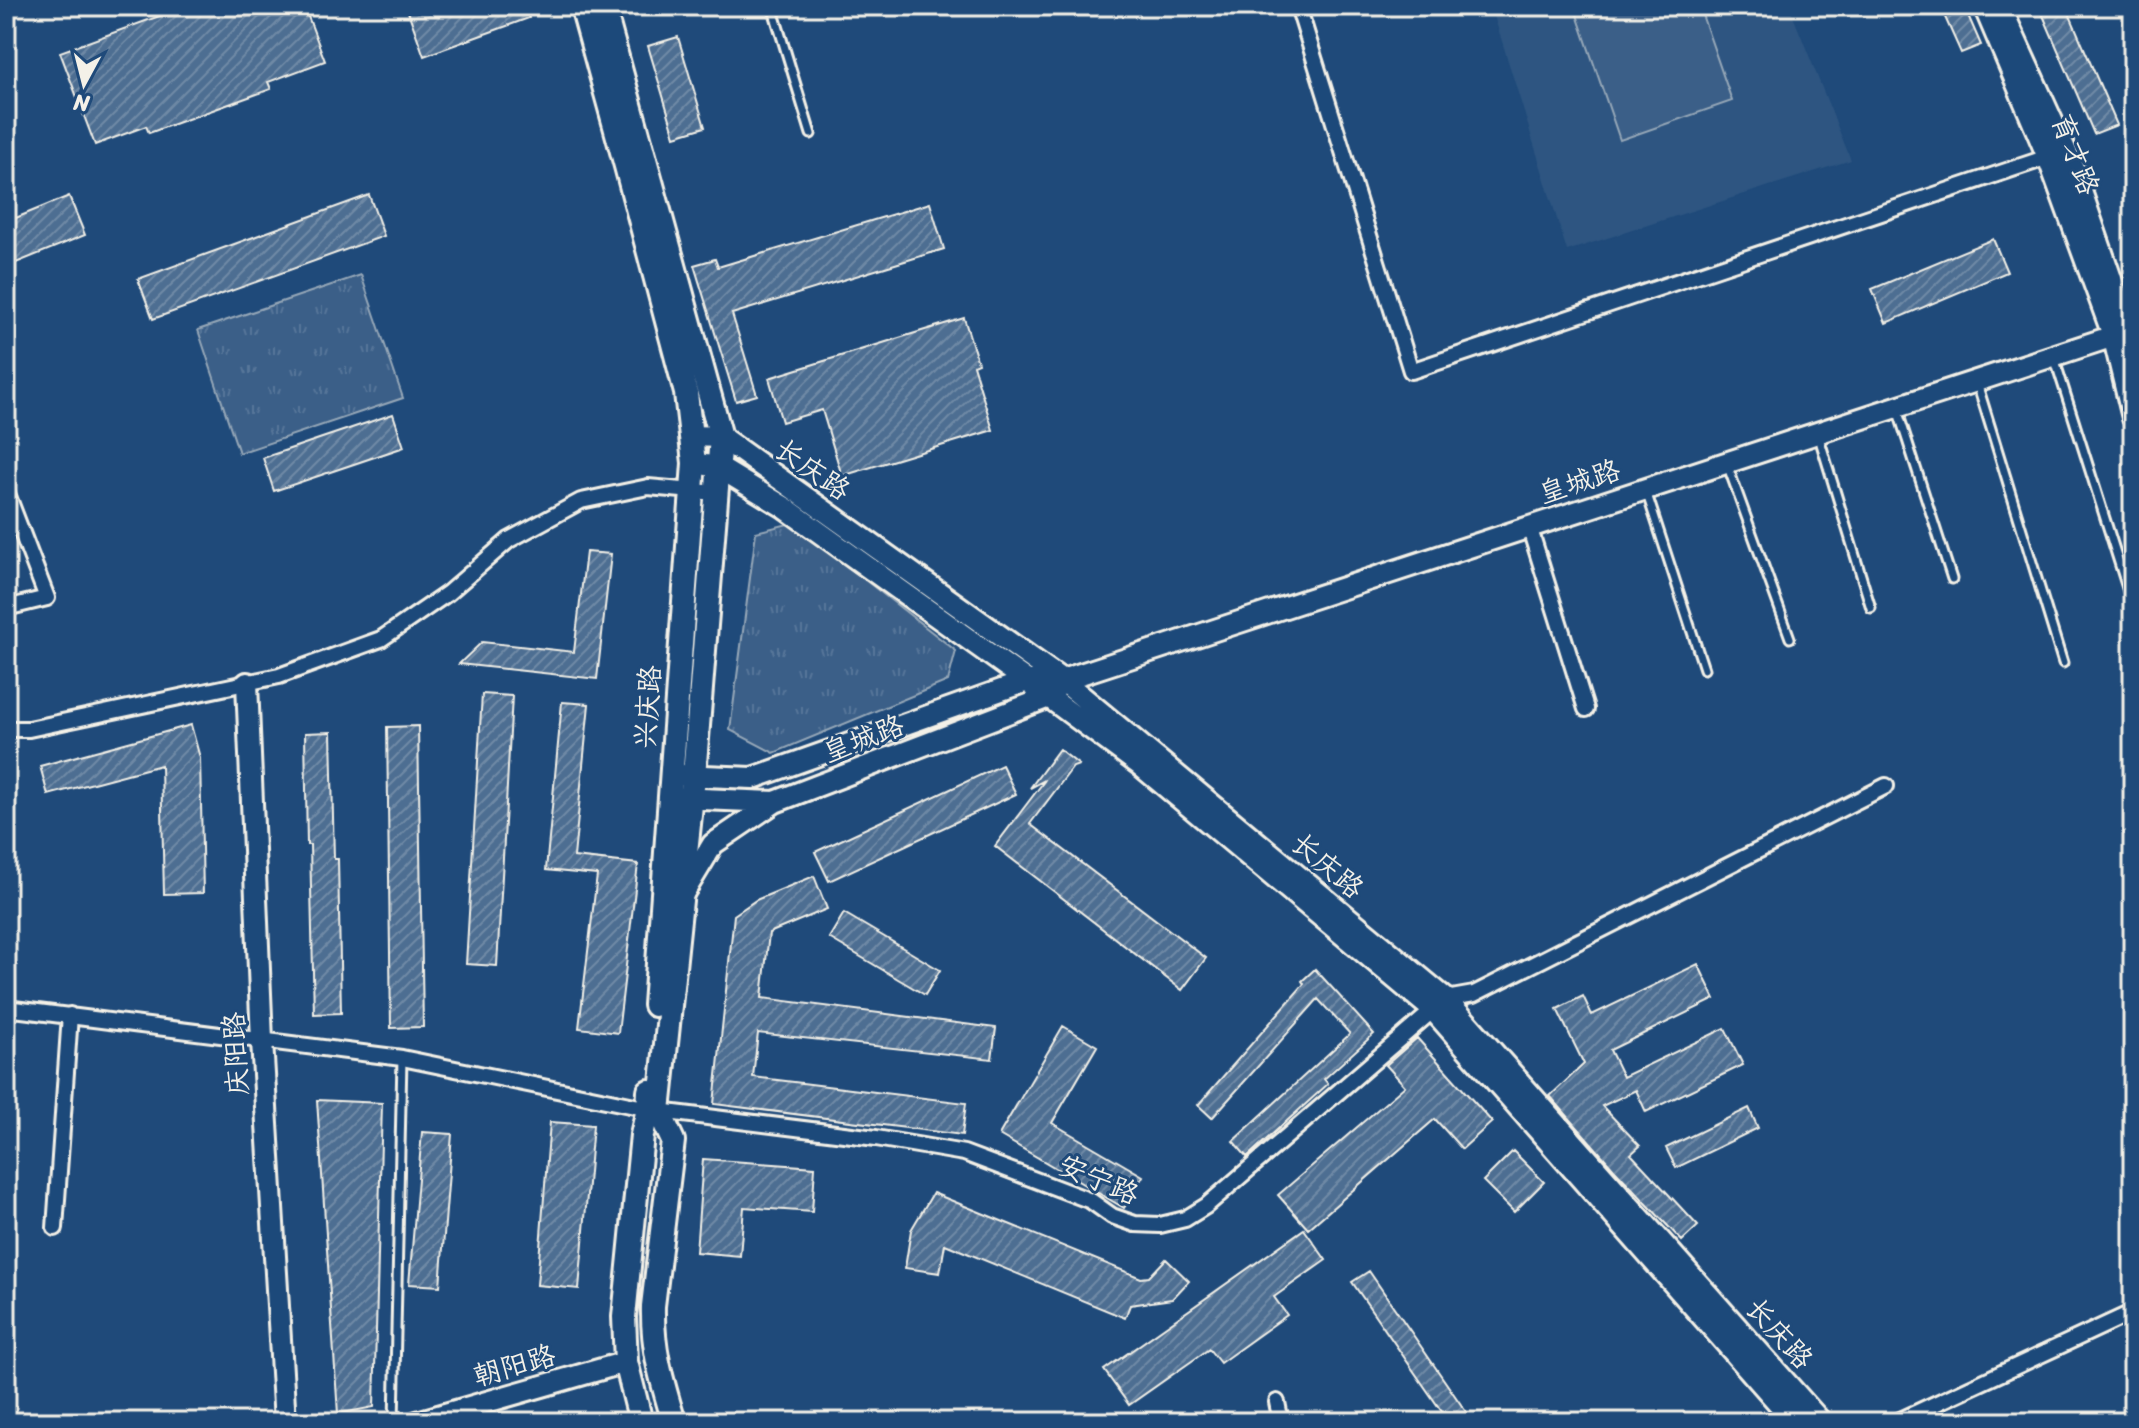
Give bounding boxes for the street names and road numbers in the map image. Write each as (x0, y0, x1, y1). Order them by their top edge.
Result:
street label: 育才路 (2038, 106, 2113, 202)
street label: 长庆路 (764, 425, 861, 514)
street label: 皇城路 (1532, 445, 1627, 518)
street label: 兴庆路 (620, 663, 675, 751)
street label: 皇城路 (815, 701, 911, 776)
street label: 长庆路 (1280, 820, 1376, 911)
street label: 庆阳路 (209, 1011, 262, 1097)
street label: 安宁路 (1051, 1140, 1147, 1218)
street label: 长庆路 (1733, 1286, 1826, 1381)
street label: 朝阳路 (467, 1330, 561, 1401)

